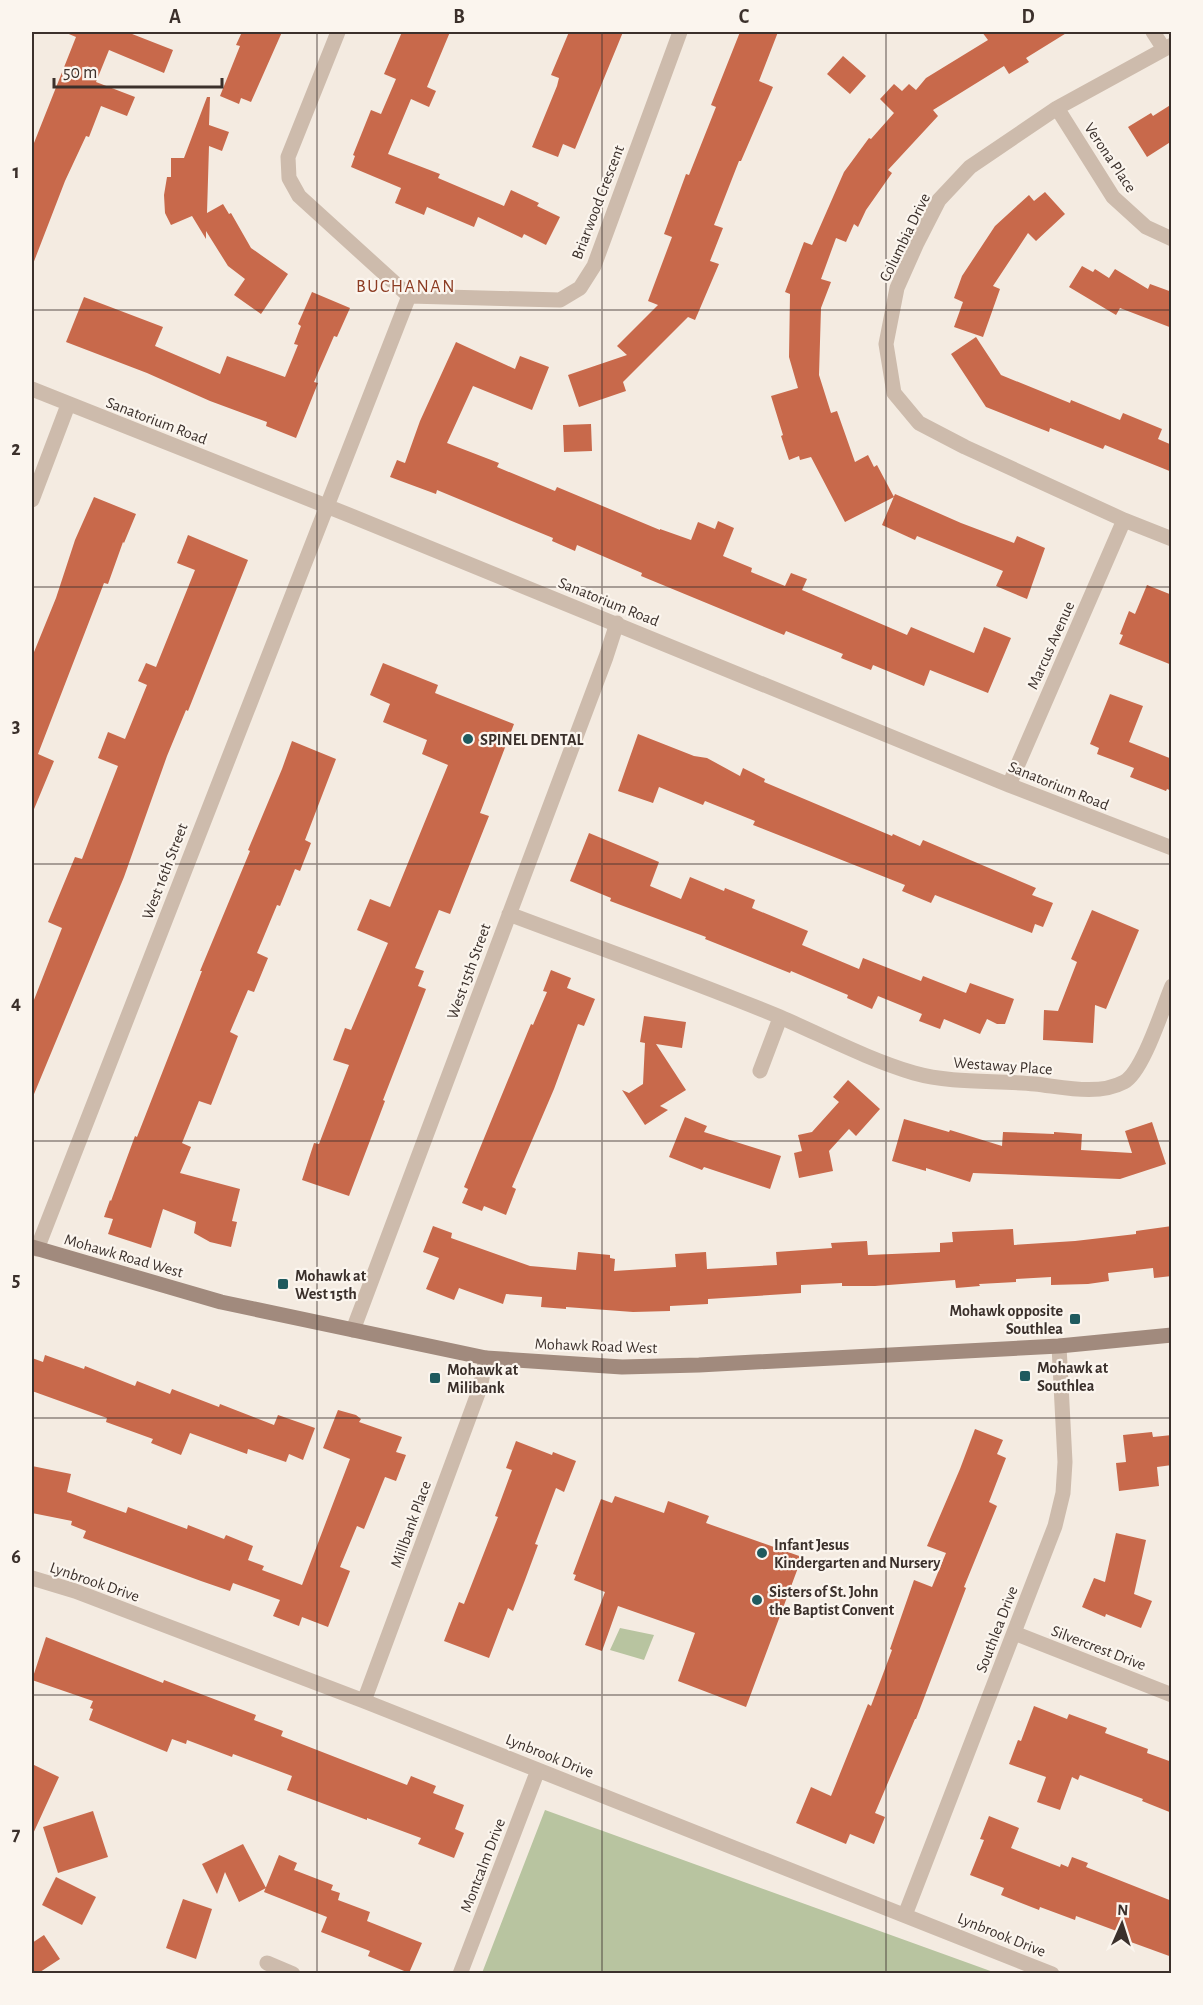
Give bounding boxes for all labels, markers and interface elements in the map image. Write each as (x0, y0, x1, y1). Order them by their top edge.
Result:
text: A (169, 7, 181, 27)
text: B (453, 7, 465, 27)
text: C (739, 7, 750, 27)
text: D (1021, 7, 1035, 27)
scale bar (54, 51, 222, 89)
text: 50 m (63, 64, 97, 82)
street label: Verona Place (1081, 120, 1139, 195)
street label: Briarwood Crescent (569, 143, 627, 262)
text: 1 (12, 162, 20, 182)
street label: Columbia Drive (877, 191, 933, 284)
district label: BUCHANAN (356, 278, 456, 296)
street label: Sanatorium Road (104, 394, 209, 448)
text: 2 (11, 439, 21, 459)
street label: Sanatorium Road (556, 574, 661, 629)
street label: Marcus Avenue (1024, 599, 1077, 692)
text: 3 (12, 716, 20, 736)
marker: SPINEL DENTAL (461, 732, 475, 746)
place label: SPINEL DENTAL (480, 732, 584, 748)
street label: Sanatorium Road (1006, 758, 1111, 813)
street label: West 16th Street (139, 821, 191, 922)
street label: West 15th Street (444, 921, 494, 1021)
text: 4 (11, 993, 21, 1013)
street label: Westaway Place (953, 1055, 1053, 1078)
street label: Mohawk Road West (62, 1231, 185, 1281)
place label: Mohawk at West 15th (295, 1268, 367, 1302)
text: 5 (12, 1270, 20, 1290)
marker: Mohawk at West 15th (276, 1277, 290, 1291)
place label: Mohawk opposite Southlea (949, 1303, 1063, 1337)
marker: Mohawk opposite Southlea (1068, 1312, 1082, 1326)
street label: Mohawk Road West (534, 1336, 658, 1356)
place label: Mohawk at Southlea (1037, 1360, 1109, 1394)
place label: Mohawk at Milibank (447, 1362, 519, 1396)
marker: Mohawk at Southlea (1018, 1369, 1032, 1383)
marker: Mohawk at Milibank (428, 1371, 442, 1385)
street label: Millbank Place (388, 1479, 434, 1570)
place label: Infant Jesus Kindergarten and Nursery (774, 1537, 941, 1572)
marker: Infant Jesus Kindergarten and Nursery (755, 1546, 769, 1560)
text: 6 (11, 1547, 21, 1567)
street label: Lynbrook Drive (48, 1559, 141, 1606)
place label: Sisters of St. John the Baptist Convent (769, 1584, 895, 1618)
street label: Southlea Drive (973, 1584, 1021, 1675)
marker: Sisters of St. John the Baptist Convent (750, 1593, 764, 1607)
street label: Silvercrest Drive (1049, 1623, 1148, 1673)
street label: Lynbrook Drive (503, 1731, 596, 1782)
street label: Montcalm Drive (458, 1816, 508, 1915)
text: 7 (12, 1824, 21, 1844)
north arrow (1092, 1894, 1152, 1954)
text: N (1117, 1902, 1129, 1918)
street label: Lynbrook Drive (955, 1910, 1048, 1961)

